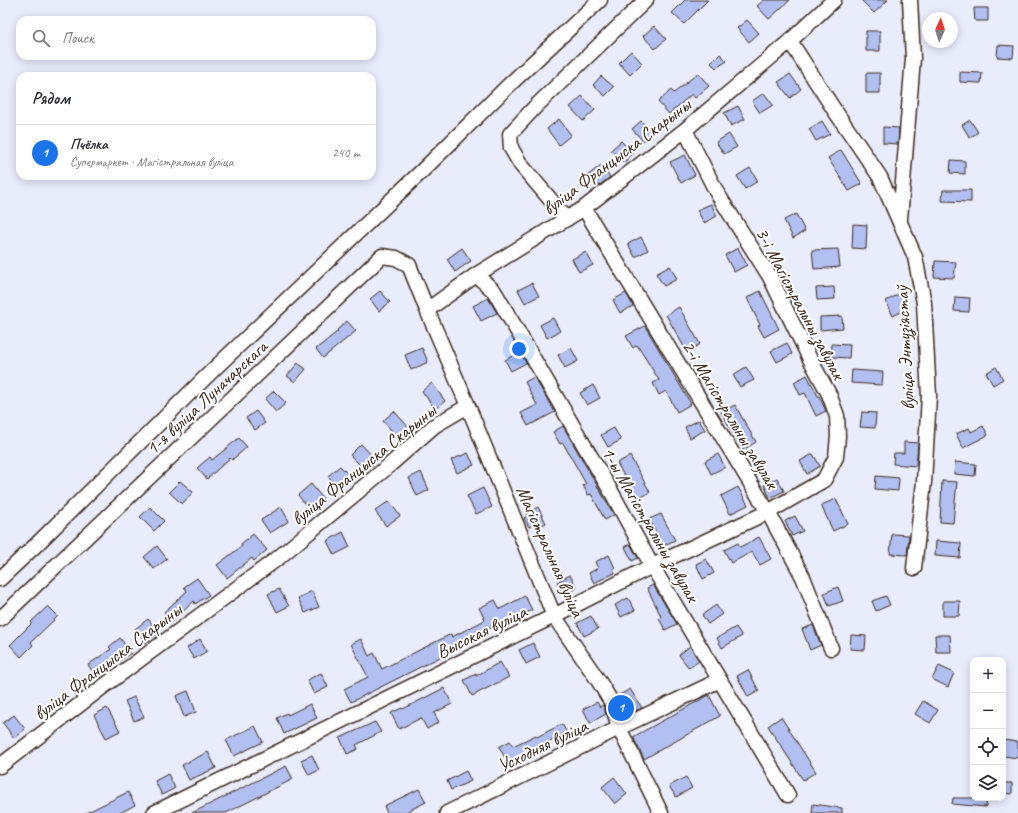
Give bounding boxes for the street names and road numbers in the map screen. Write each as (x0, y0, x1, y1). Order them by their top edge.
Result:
street label: вуліца Францыска Скарыны (538, 92, 697, 220)
street label: 3-і Магістральны завулак (750, 223, 851, 385)
street label: вуліца Энтузіястаў (890, 283, 920, 411)
street label: 1-я вуліца Луначарскага (141, 334, 274, 460)
street label: 2-і Магістральны завулак (676, 336, 785, 495)
street label: вуліца Францыска Скарыны (286, 398, 443, 531)
street label: 1-ы Магістральны завулак (596, 443, 705, 608)
street label: Магістральная вуліца (510, 482, 590, 622)
street label: вуліца Францыска Скарыны (29, 597, 188, 725)
street label: Высокая вуліца (432, 599, 532, 664)
street label: Усходняя вуліца (494, 713, 593, 778)

